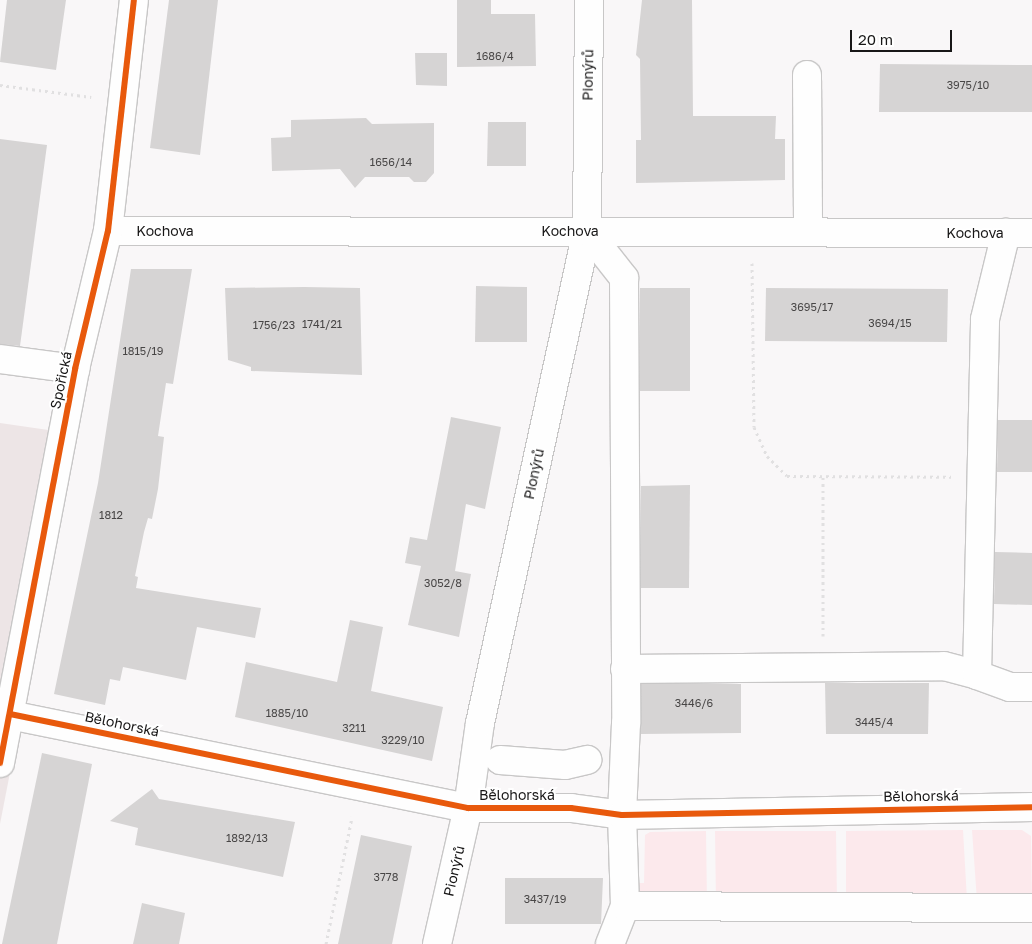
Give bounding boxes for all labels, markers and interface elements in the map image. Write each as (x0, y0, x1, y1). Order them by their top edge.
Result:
scale bar (852, 20, 954, 52)
text: 20 m (858, 30, 893, 48)
house number: 1686/4 (476, 49, 514, 63)
street label: Pionýrů (579, 49, 597, 101)
house number: 3975/10 (947, 78, 989, 92)
house number: 1656/14 (370, 155, 412, 169)
street label: Kochova (136, 223, 194, 239)
street label: Kochova (541, 223, 599, 239)
street label: Kochova (946, 225, 1004, 241)
house number: 3695/17 (791, 300, 833, 314)
house number: 3694/15 (868, 316, 912, 330)
house number: 1741/21 (302, 317, 342, 331)
house number: 1756/23 (253, 318, 295, 332)
house number: 1815/19 (122, 344, 164, 358)
street label: Spořická (47, 350, 75, 410)
street label: Pionýrů (520, 447, 548, 501)
house number: 1812 (99, 508, 123, 522)
house number: 3052/8 (424, 576, 462, 590)
house number: 3446/6 (675, 696, 713, 710)
house number: 1885/10 (266, 706, 308, 720)
street label: Bělohorská (83, 708, 161, 740)
house number: 3445/4 (855, 715, 893, 729)
house number: 3211 (342, 721, 366, 735)
house number: 3229/10 (381, 733, 425, 747)
street label: Bělohorská (479, 787, 555, 803)
street label: Bělohorská (883, 787, 959, 805)
house number: 1892/13 (226, 831, 268, 845)
street label: Pionýrů (440, 844, 468, 898)
house number: 3778 (374, 870, 398, 884)
house number: 3437/19 (524, 892, 566, 906)

